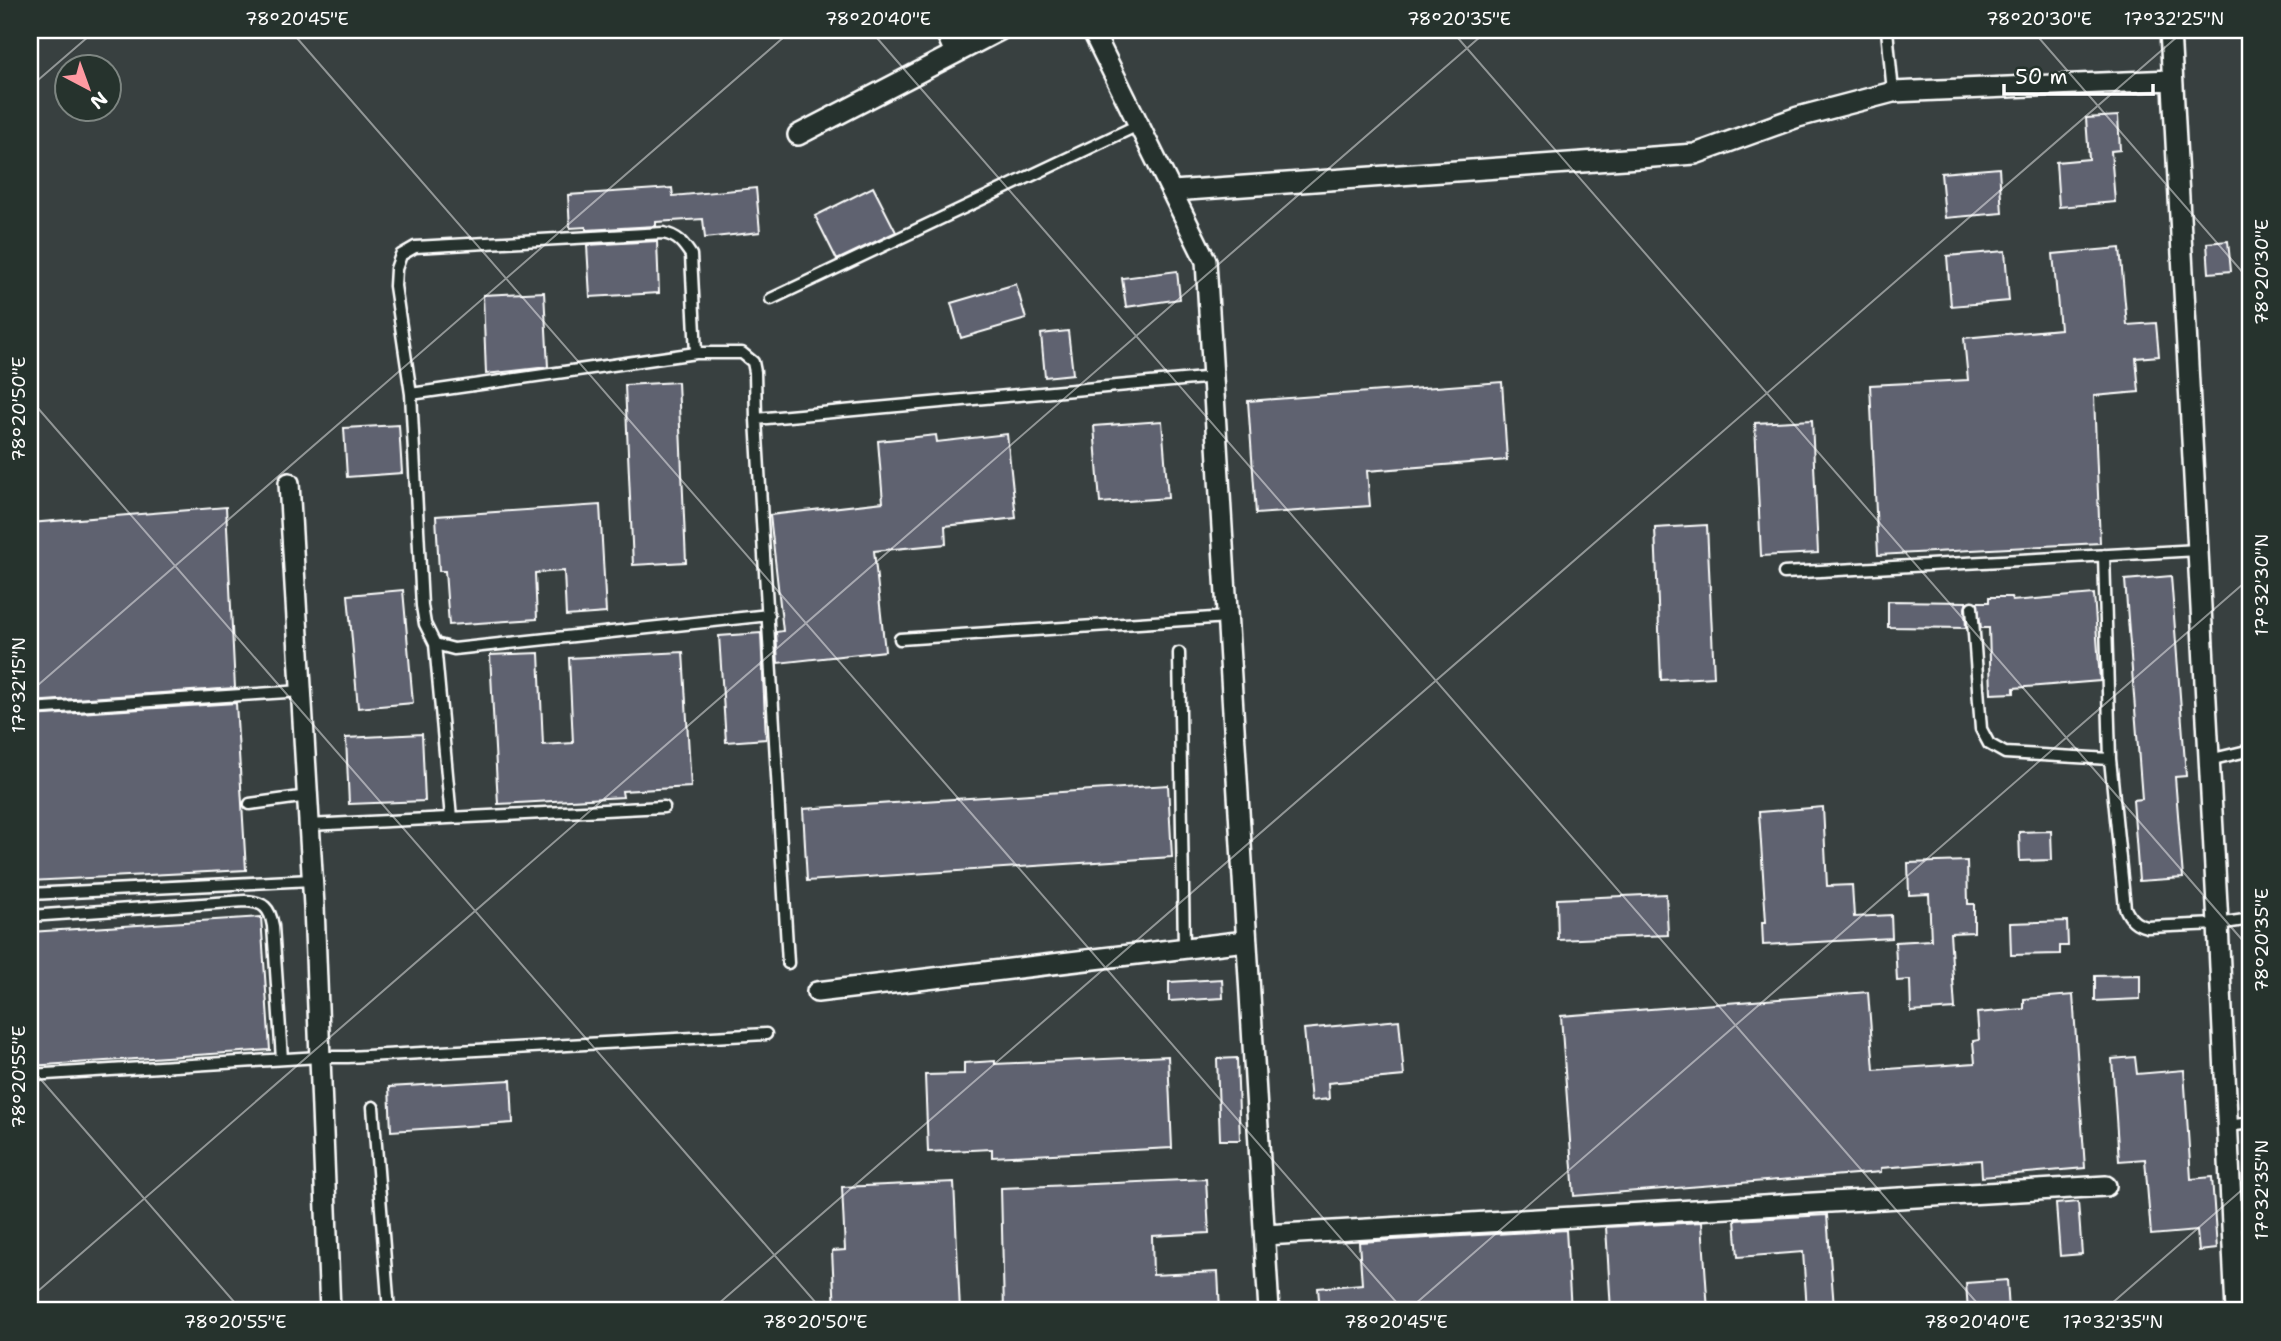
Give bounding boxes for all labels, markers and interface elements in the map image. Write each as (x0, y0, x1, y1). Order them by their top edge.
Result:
text: 78°20'45"E (245, 7, 349, 31)
text: 78°20'40"E (825, 7, 931, 31)
text: 78°20'35"E (1407, 7, 1511, 31)
text: 78°20'30"E (1986, 7, 2092, 31)
text: 17°32'25"N (2124, 7, 2224, 31)
north arrow (52, 52, 122, 122)
scale bar (2004, 52, 2153, 96)
text: 50 m (2015, 63, 2068, 91)
text: N (85, 86, 113, 115)
text: 78°20'30"E (2250, 219, 2274, 325)
text: 78°20'50"E (7, 356, 31, 462)
text: 17°32'30"N (2250, 534, 2274, 636)
text: 17°32'15"N (7, 637, 31, 733)
text: 78°20'35"E (2250, 888, 2274, 992)
text: 78°20'55"E (7, 1026, 31, 1128)
text: 17°32'35"N (2250, 1140, 2274, 1240)
text: 78°20'55"E (184, 1310, 286, 1334)
text: 78°20'50"E (762, 1310, 868, 1334)
text: 78°20'45"E (1344, 1310, 1448, 1334)
text: 78°20'40"E (1924, 1310, 2030, 1334)
text: 17°32'35"N (2063, 1310, 2163, 1334)

